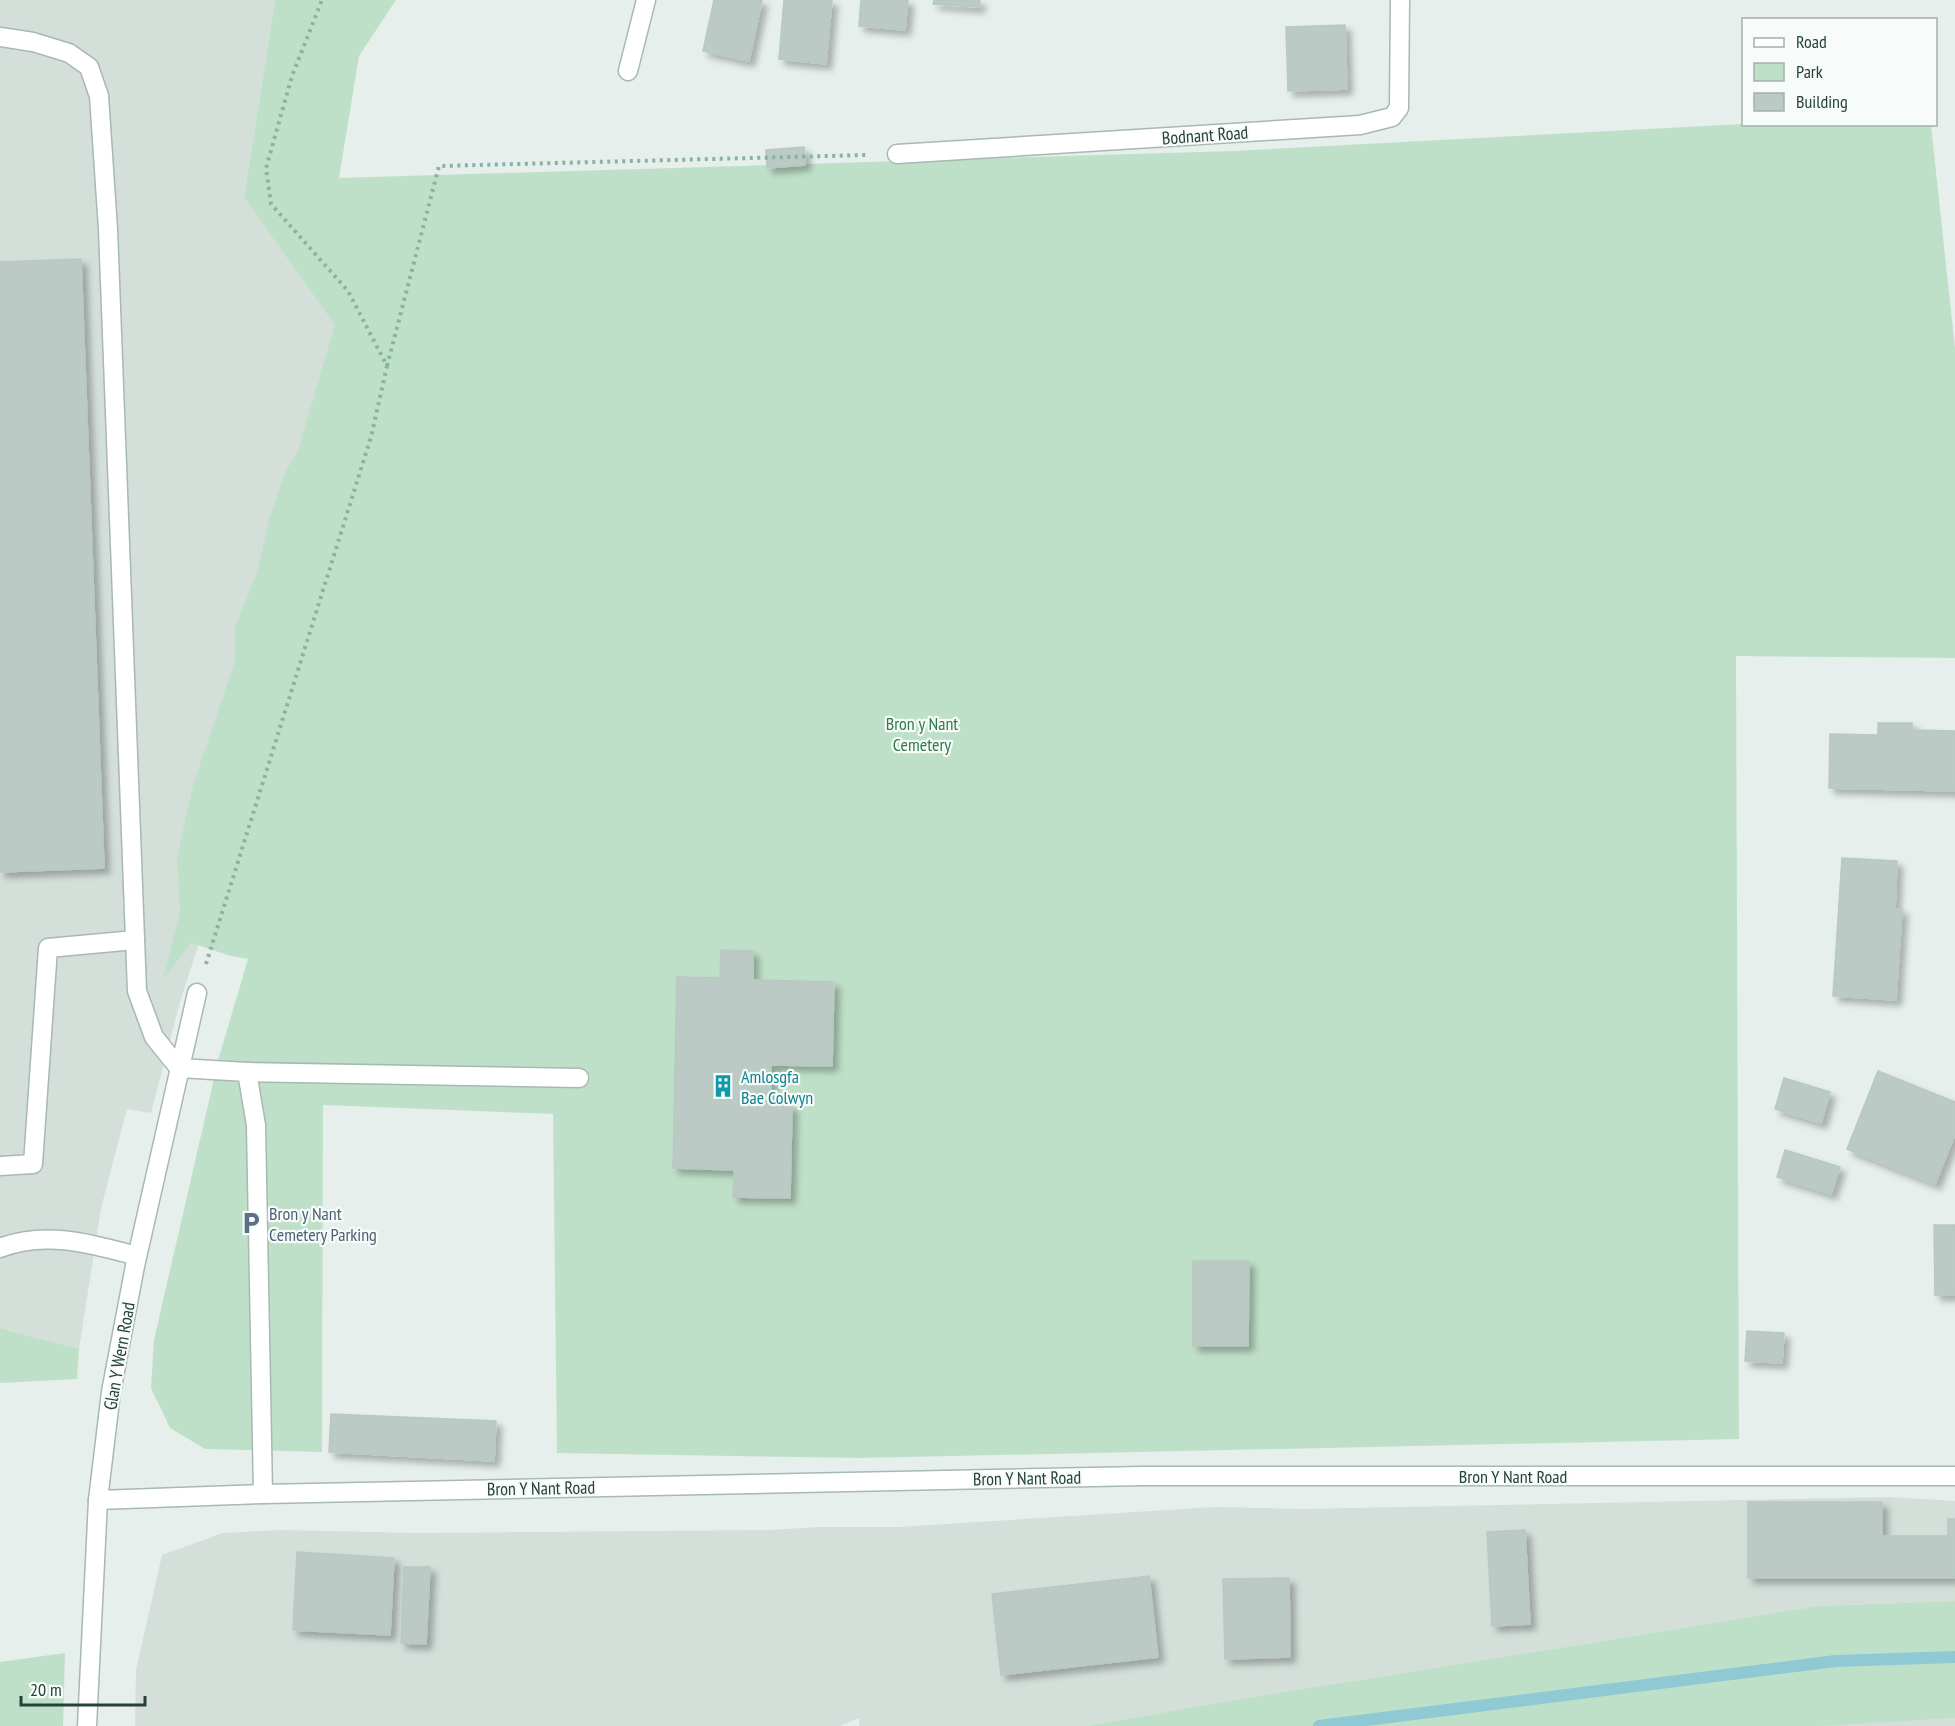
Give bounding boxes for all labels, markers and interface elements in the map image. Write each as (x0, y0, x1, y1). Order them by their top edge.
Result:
legend (1742, 18, 1937, 126)
text: Road (1796, 30, 1827, 53)
text: Park (1796, 60, 1823, 83)
text: Building (1796, 90, 1848, 113)
street label: Bodnant Road (1161, 121, 1249, 149)
park label: Bron y Nant Cemetery (886, 712, 958, 756)
place label: Amlosgfa Bae Colwyn (741, 1065, 813, 1109)
building icon: Amlosgfa Bae Colwyn (710, 1073, 736, 1099)
place label: Bron y Nant Cemetery Parking (269, 1202, 377, 1246)
parking icon: Bron y Nant Cemetery Parking (238, 1210, 264, 1236)
street label: Glan Y Wern Road (98, 1300, 140, 1412)
street label: Bron Y Nant Road (1459, 1465, 1567, 1488)
street label: Bron Y Nant Road (973, 1466, 1081, 1490)
street label: Bron Y Nant Road (487, 1476, 595, 1500)
scale bar (21, 1669, 146, 1707)
text: 20 m (30, 1678, 62, 1701)

